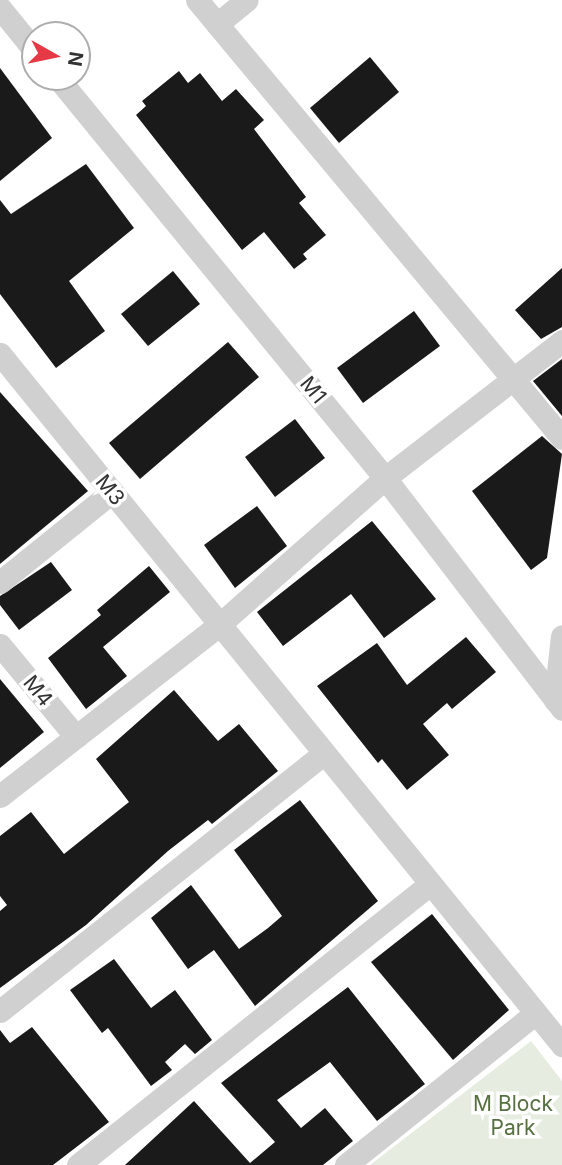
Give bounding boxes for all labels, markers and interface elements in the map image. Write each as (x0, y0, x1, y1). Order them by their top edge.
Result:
north arrow (21, 21, 91, 91)
text: N (63, 50, 88, 68)
street label: M1 (295, 371, 331, 409)
street label: M3 (90, 470, 130, 510)
street label: M4 (18, 670, 58, 712)
park label: M Block Park (473, 1091, 553, 1141)

